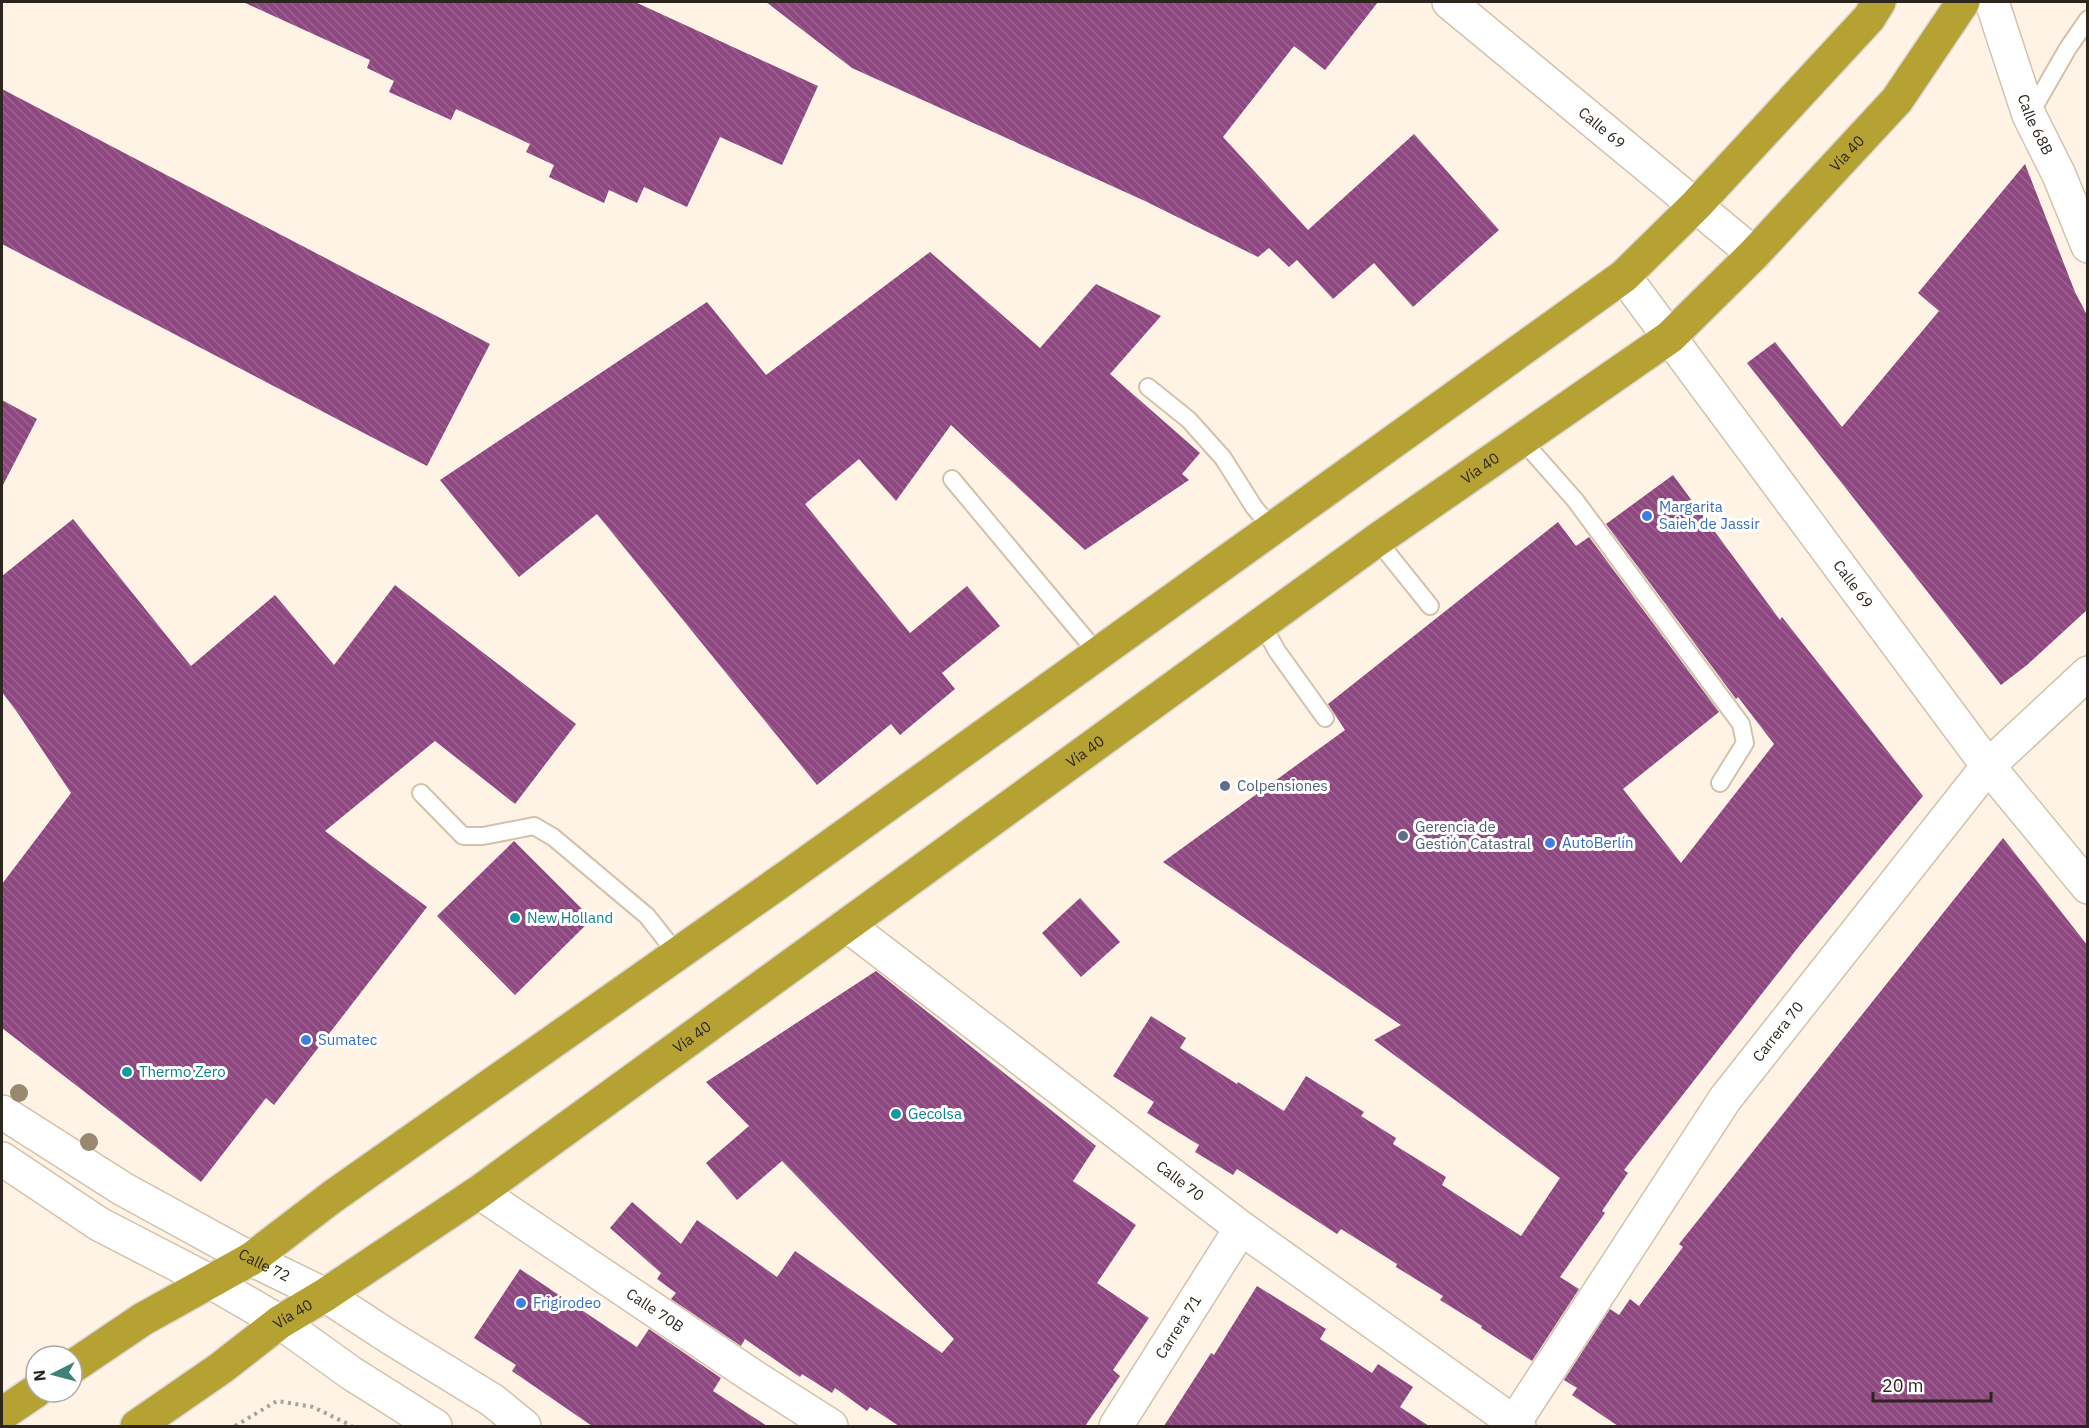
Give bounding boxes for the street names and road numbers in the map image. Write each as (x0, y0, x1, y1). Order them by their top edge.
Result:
street label: Calle 68B (2014, 92, 2057, 158)
street label: Calle 69 (1575, 103, 1629, 153)
street label: Vía 40 (1825, 131, 1868, 175)
street label: Vía 40 (1457, 448, 1503, 488)
street label: Calle 69 (1829, 556, 1877, 612)
street label: Vía 40 (1062, 731, 1108, 771)
street label: Carrera 70 (1748, 997, 1807, 1065)
street label: Vía 40 (669, 1017, 715, 1057)
street label: Calle 70 (1153, 1156, 1208, 1205)
street label: Calle 72 (235, 1244, 293, 1286)
street label: Calle 70B (623, 1284, 687, 1336)
street label: Carrera 71 (1151, 1291, 1205, 1362)
street label: Vía 40 (269, 1295, 316, 1333)

